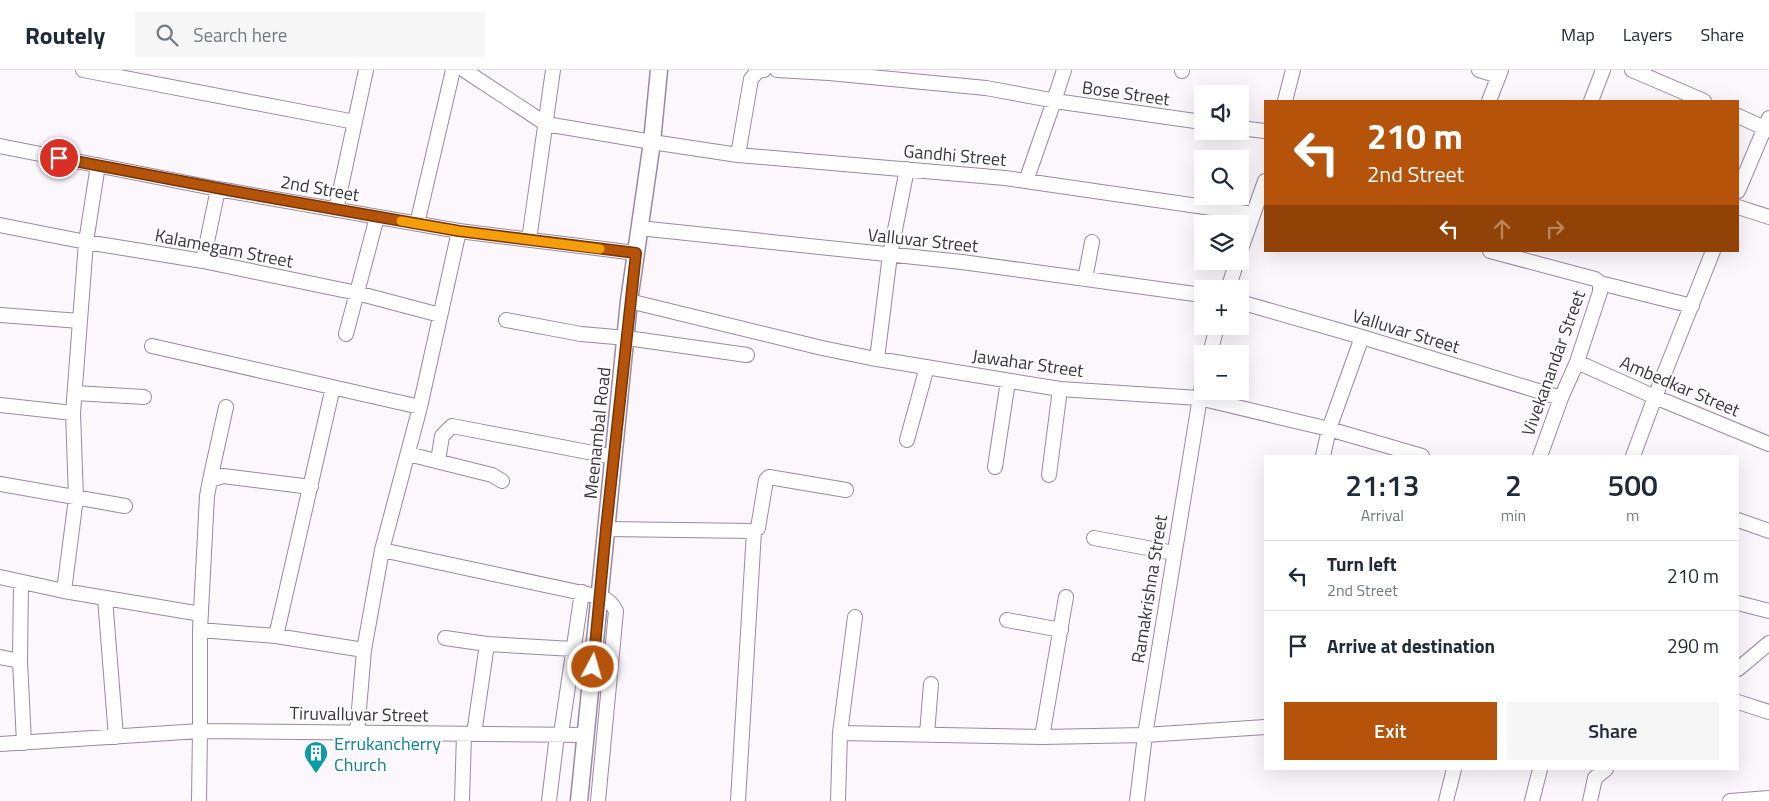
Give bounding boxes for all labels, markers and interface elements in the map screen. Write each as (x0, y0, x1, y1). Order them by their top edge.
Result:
search box (135, 12, 485, 57)
text: Routely (25, 17, 105, 53)
text: Search here (193, 20, 287, 49)
icon: search (153, 21, 181, 49)
text: Map (1561, 21, 1595, 48)
text: Layers (1623, 21, 1672, 48)
text: Share (1700, 21, 1744, 48)
street label: Bose Street (1080, 73, 1172, 113)
map controls (1194, 85, 1249, 400)
button: sound (1194, 85, 1249, 140)
text: 210 m (1367, 109, 1463, 163)
icon: left (1284, 120, 1349, 185)
pin (38, 137, 80, 179)
street label: Gandhi Street (902, 137, 1008, 173)
icon: arrive (45, 144, 73, 172)
button: search (1194, 150, 1249, 205)
text: 2nd Street (1367, 157, 1464, 191)
street label: 2nd Street (278, 168, 362, 208)
button: layers (1194, 215, 1249, 270)
icon: left (1435, 215, 1463, 243)
icon: ahead (1488, 215, 1516, 243)
icon: right (1541, 215, 1569, 243)
street label: Kalamegam Street (153, 221, 296, 275)
street label: Valluvar Street (866, 221, 980, 259)
button: + (1194, 280, 1249, 335)
street label: Vivekanandar Street (1514, 286, 1592, 440)
street label: Valluvar Street (1349, 302, 1464, 360)
street label: Jawahar Street (971, 342, 1086, 384)
button: − (1194, 345, 1249, 400)
street label: Ambedkar Street (1616, 349, 1745, 424)
street label: Meenambal Road (577, 366, 617, 500)
text: 21:13 (1345, 462, 1420, 508)
text: 2 (1505, 462, 1522, 508)
text: 500 (1607, 462, 1658, 508)
text: Arrival (1361, 503, 1404, 527)
text: min (1501, 503, 1526, 527)
text: m (1626, 503, 1639, 527)
street label: Ramakrishna Street (1124, 512, 1174, 665)
text: Turn left (1327, 549, 1397, 578)
text: 210 m (1667, 561, 1719, 590)
icon: left (1284, 562, 1312, 590)
text: 2nd Street (1327, 578, 1398, 602)
text: Arrive at destination (1327, 631, 1495, 660)
text: 290 m (1667, 631, 1719, 660)
icon: arrive (1284, 632, 1312, 660)
position arrow (566, 640, 618, 692)
street label: Tiruvalluvar Street (289, 699, 429, 729)
button: Exit (1284, 702, 1497, 760)
button: Share (1507, 702, 1719, 760)
place label: Errukancherry Church (334, 730, 441, 778)
building icon: Errukancherry Church (303, 740, 329, 774)

